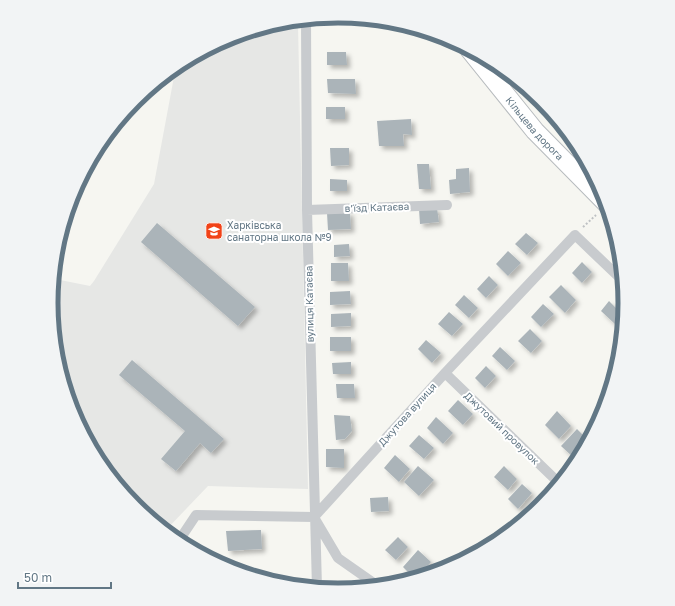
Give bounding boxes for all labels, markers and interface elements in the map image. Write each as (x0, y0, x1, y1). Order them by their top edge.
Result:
street label: Кільцева дорога (504, 94, 566, 162)
street label: в’їзд Катаєва (345, 200, 409, 214)
place label: Харківська санаторна школа №9 (227, 219, 332, 243)
school or university icon: Харківська санаторна школа №9 (204, 221, 224, 241)
street label: вулиця Катаєва (302, 265, 316, 343)
street label: Джутова вулиця (376, 380, 438, 448)
street label: Джутовий провулок (462, 389, 542, 467)
scale bar (18, 564, 111, 590)
text: 50 m (24, 570, 52, 585)

